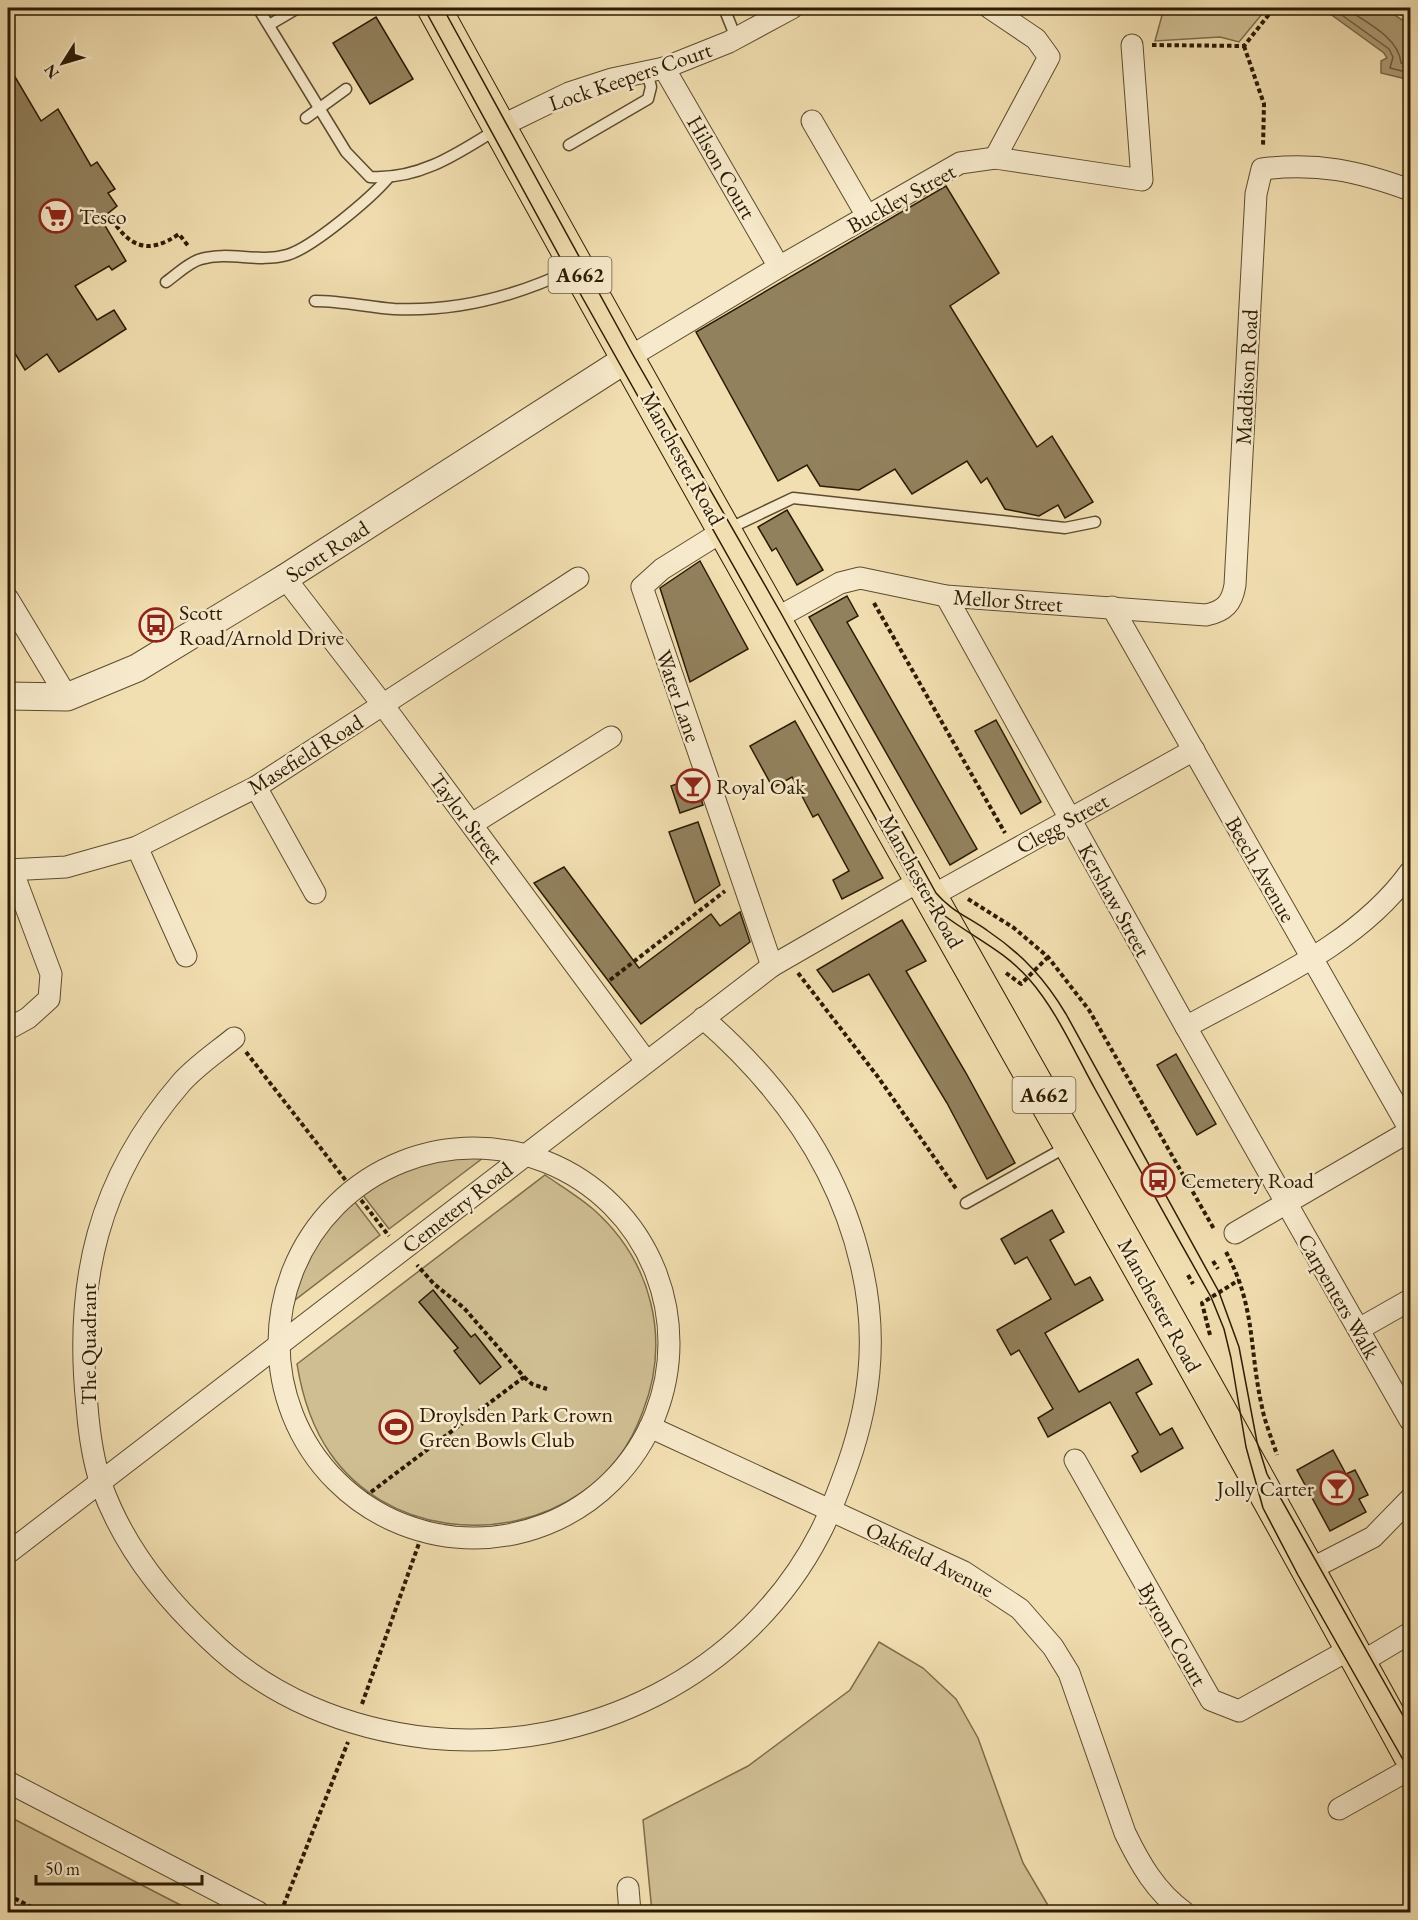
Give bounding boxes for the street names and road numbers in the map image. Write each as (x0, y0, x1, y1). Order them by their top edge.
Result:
street label: Lock Keepers Court (545, 35, 716, 118)
street label: Hilson Court (680, 110, 763, 224)
street label: Buckley Street (842, 157, 961, 240)
road number: A662 (548, 257, 612, 293)
street label: Maddison Road (1228, 308, 1265, 446)
street label: Manchester Road (634, 386, 732, 531)
street label: Scott Road (280, 513, 375, 589)
street label: Mellor Street (952, 582, 1064, 619)
street label: Water Lane (649, 646, 708, 747)
street label: Masefield Road (242, 707, 369, 801)
street label: Taylor Street (423, 767, 510, 870)
street label: Clegg Street (1011, 786, 1114, 861)
street label: Manchester Road (873, 809, 971, 954)
street label: Beech Avenue (1219, 811, 1303, 928)
street label: Kershaw Street (1071, 838, 1158, 962)
road number: A662 (1012, 1077, 1076, 1113)
street label: Cemetery Road (396, 1155, 519, 1260)
street label: Carpenters Walk (1291, 1228, 1386, 1365)
street label: Manchester Road (1111, 1233, 1209, 1378)
street label: The Quadrant (74, 1283, 103, 1405)
street label: Oakfield Avenue (861, 1515, 999, 1604)
street label: Byrom Court (1131, 1577, 1214, 1691)

